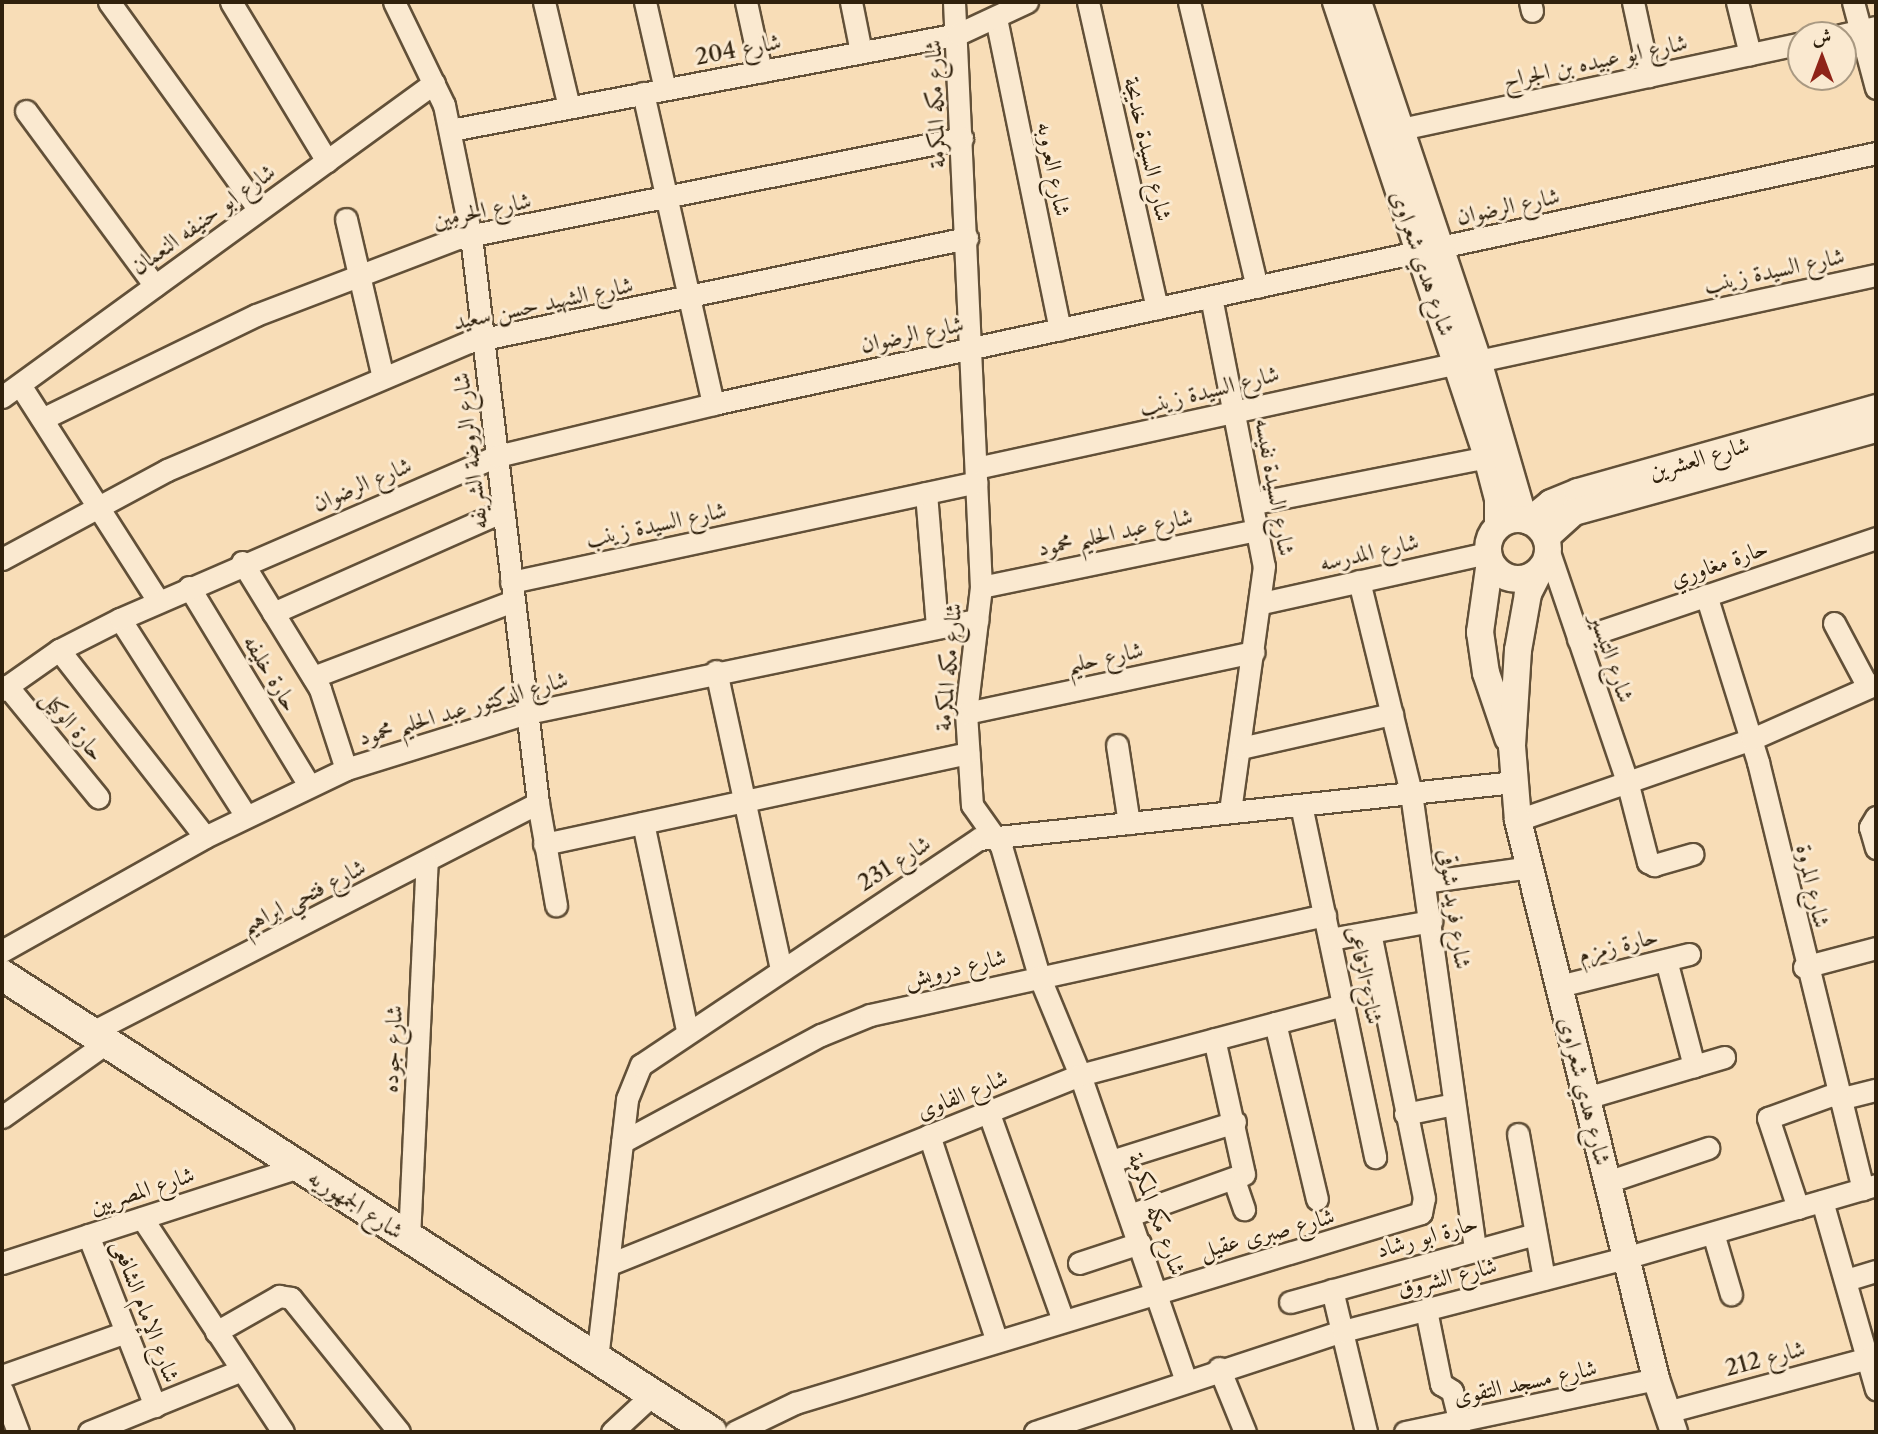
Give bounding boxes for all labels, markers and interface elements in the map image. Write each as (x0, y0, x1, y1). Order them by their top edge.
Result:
north arrow (1787, 21, 1857, 91)
text: ش (1813, 25, 1831, 48)
street label: شارع 204 (693, 27, 783, 71)
street label: شارع ابو عبيده بن الجراح (1500, 28, 1690, 94)
street label: شارع مكه المكرمة (919, 39, 951, 169)
street label: شارع السيدة خديجة (1118, 74, 1178, 224)
street label: شارع العروبه (1031, 119, 1077, 219)
street label: شارع ابو حنيفه النعمان (126, 157, 280, 281)
street label: شارع الرضوان (1454, 182, 1562, 230)
street label: شارع الحرمين (430, 186, 534, 234)
street label: شارع هدي شعراوى (1385, 187, 1461, 339)
street label: شارع السيدة زينب (1701, 242, 1847, 298)
street label: شارع الشهيد حسن سعيد (450, 270, 636, 336)
street label: شارع الرضوان (858, 310, 966, 358)
street label: شارع السيدة زينب (1136, 359, 1282, 421)
street label: شارع الروضة الشريفه (447, 371, 493, 531)
street label: شارع السيدة نفيسه (1249, 416, 1301, 558)
street label: شارع العشرين (1646, 431, 1752, 485)
street label: شارع الرضوان (308, 451, 416, 517)
street label: شارع السيدة زينب (583, 496, 729, 552)
street label: شارع عبد الحليم محمود (1035, 502, 1195, 562)
street label: شارع المدرسه (1317, 527, 1421, 577)
street label: حارة مغاوري (1666, 533, 1772, 593)
street label: شارع مكه المكرمة (929, 602, 967, 732)
street label: شارع التيسير (1584, 610, 1640, 706)
street label: حارة خليفه (237, 630, 305, 716)
street label: شارع حليم (1064, 635, 1146, 679)
street label: شارع الدكتور عبد الحليم محمود (355, 665, 571, 751)
street label: حارة الوكيل (35, 684, 111, 766)
street label: شارع 231 (852, 829, 936, 897)
street label: شارع المروة (1790, 842, 1836, 930)
street label: شارع فريد شوقى (1433, 847, 1477, 971)
street label: شارع فتحي ابراهيم (236, 853, 370, 939)
street label: حارة زمزم (1575, 922, 1661, 968)
street label: شارع الرفاعى (1341, 923, 1389, 1027)
street label: شارع درويش (901, 943, 1009, 993)
street label: شارع جوده (376, 1004, 408, 1094)
street label: شارع هدي شعراوى (1553, 1014, 1617, 1168)
street label: شارع الفاوى (912, 1063, 1012, 1125)
street label: شارع مكه المكرمة (1122, 1149, 1192, 1279)
street label: شارع المصريين (86, 1160, 198, 1220)
street label: شارع الجمهوريه (303, 1163, 409, 1245)
street label: شارع صبرى عقيل (1197, 1202, 1337, 1264)
street label: حارة ابو رشاد (1373, 1208, 1481, 1264)
street label: شارع الإمام الشافعى (106, 1236, 186, 1386)
street label: شارع الشروق (1394, 1251, 1500, 1303)
street label: شارع 212 (1722, 1334, 1808, 1382)
street label: شارع مسجد التقوى (1451, 1353, 1599, 1411)

